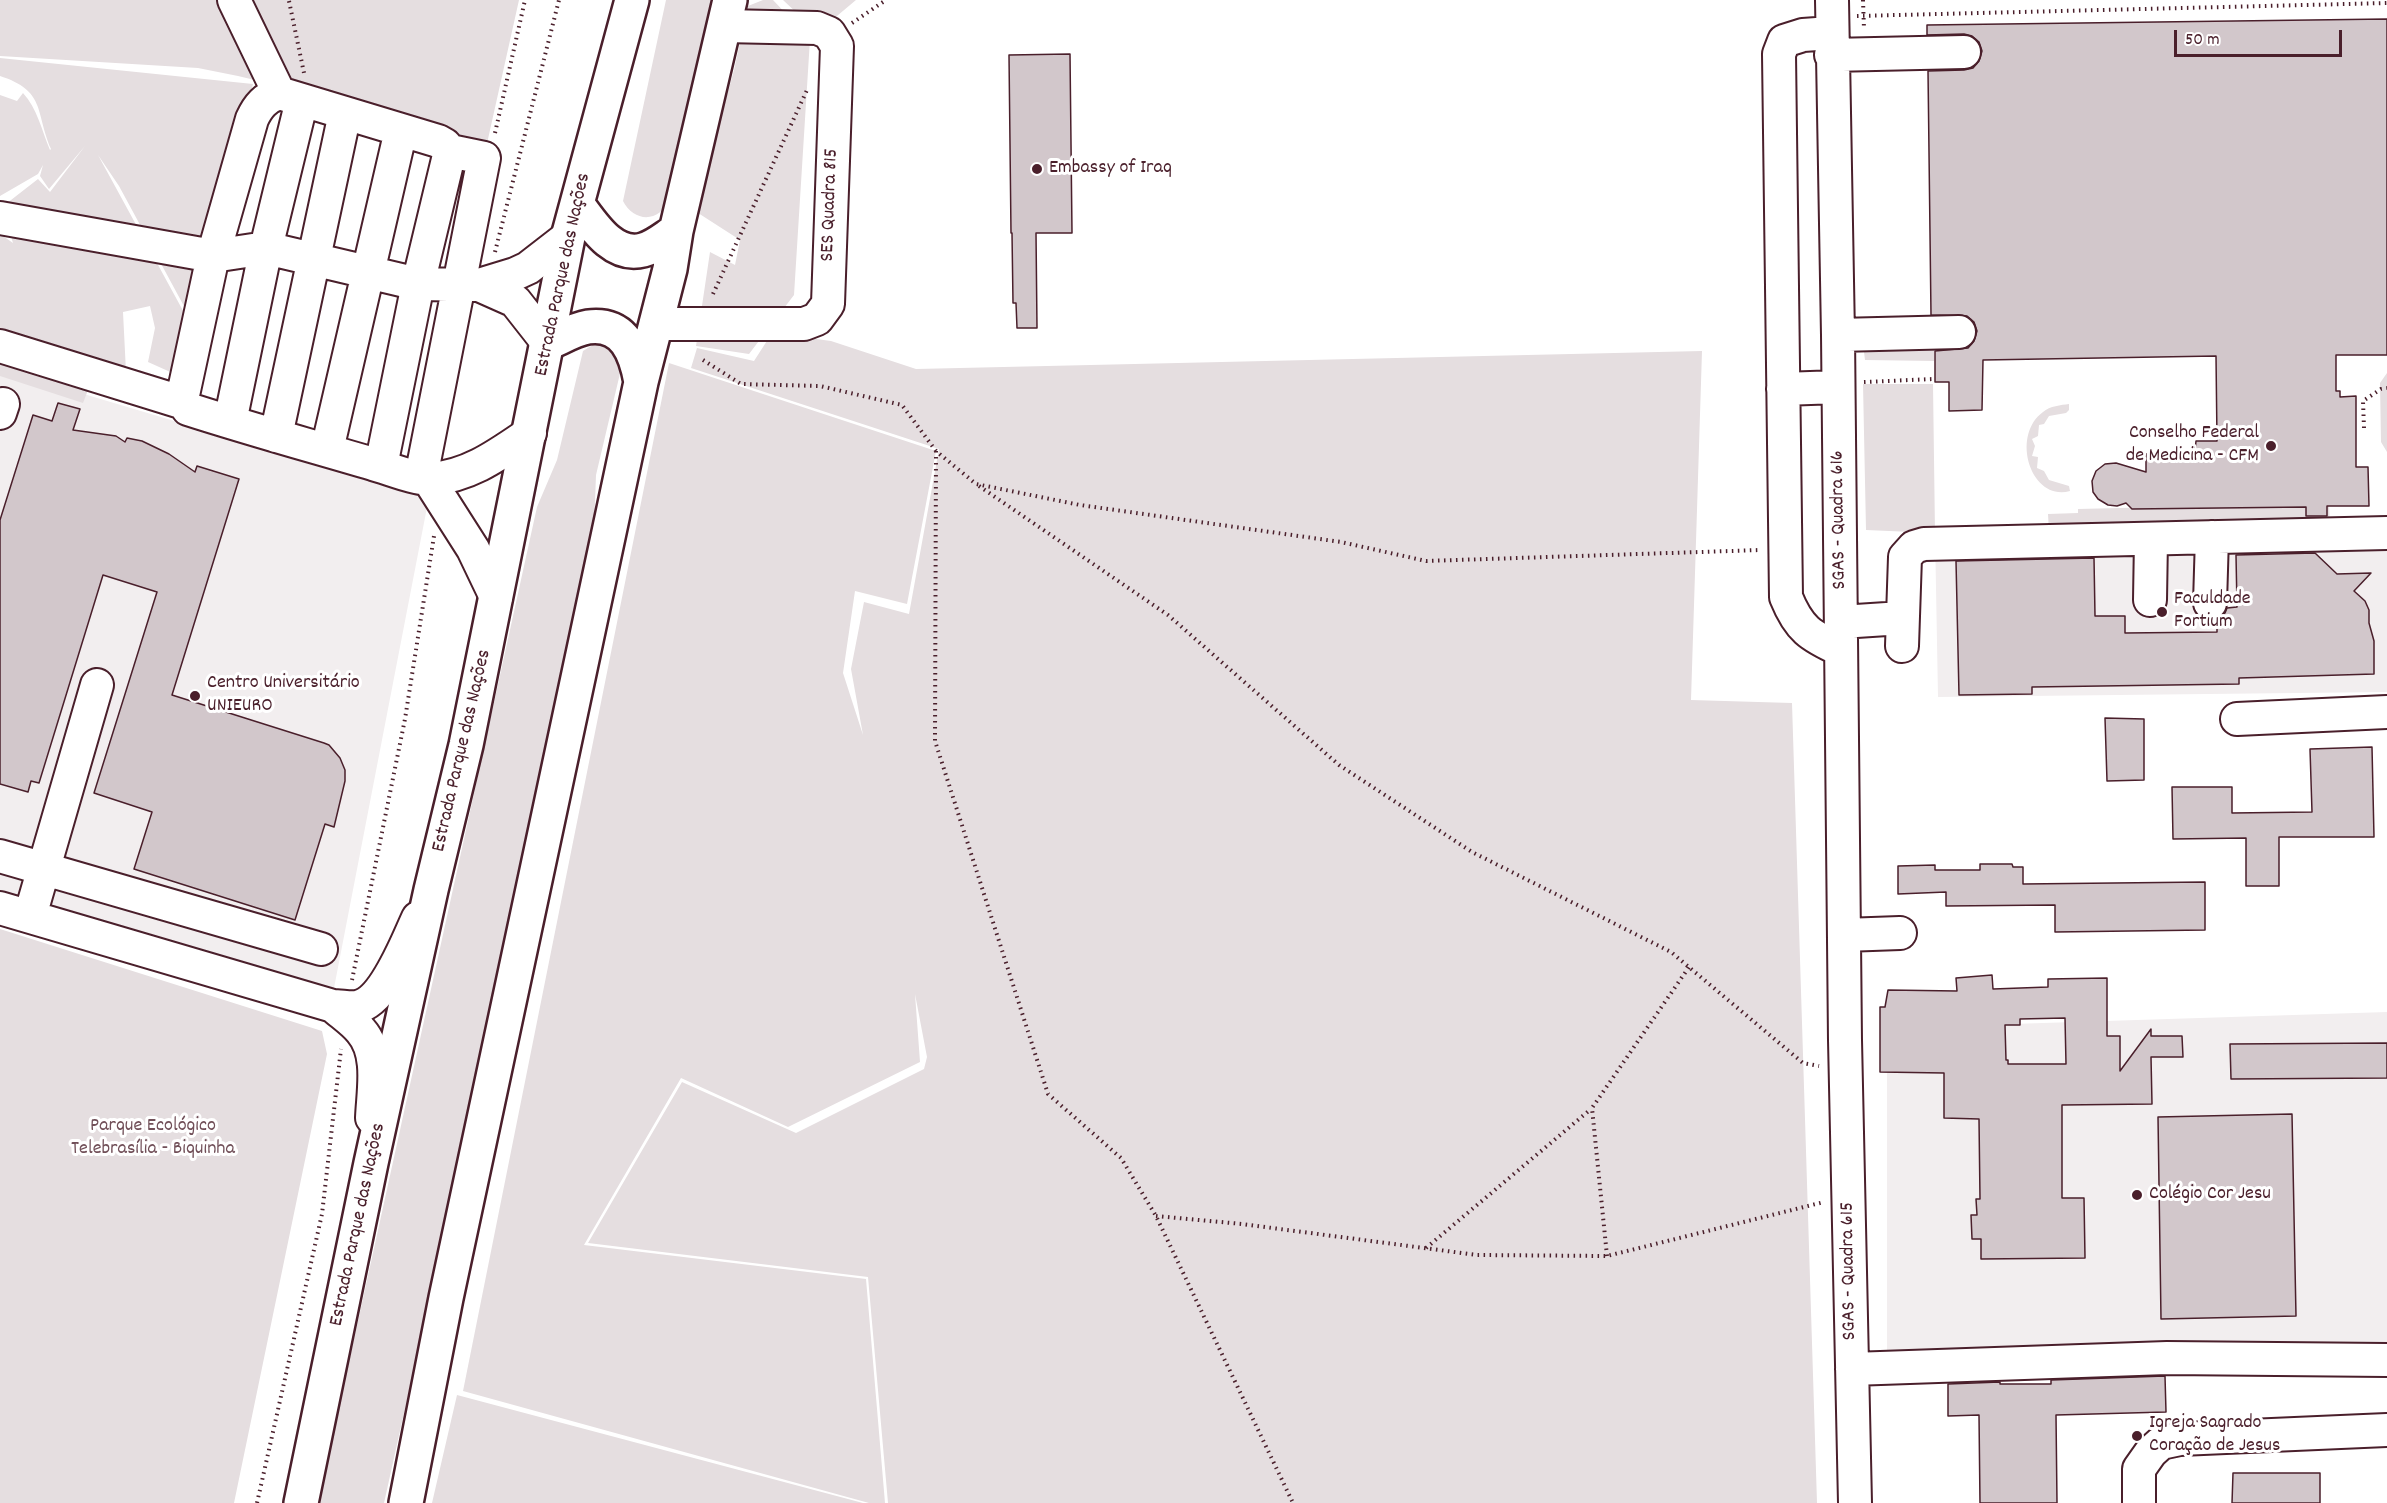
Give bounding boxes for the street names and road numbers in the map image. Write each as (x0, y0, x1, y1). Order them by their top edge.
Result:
street label: SES Quadra 815 (817, 148, 845, 262)
street label: Estrada Parque das Nações (531, 171, 597, 379)
street label: SGAS - Quadra 616 (1827, 450, 1853, 590)
street label: Estrada Parque das Nações (428, 647, 498, 855)
street label: Estrada Parque das Nações (326, 1121, 392, 1329)
street label: SGAS - Quadra 615 (1837, 1202, 1863, 1340)

